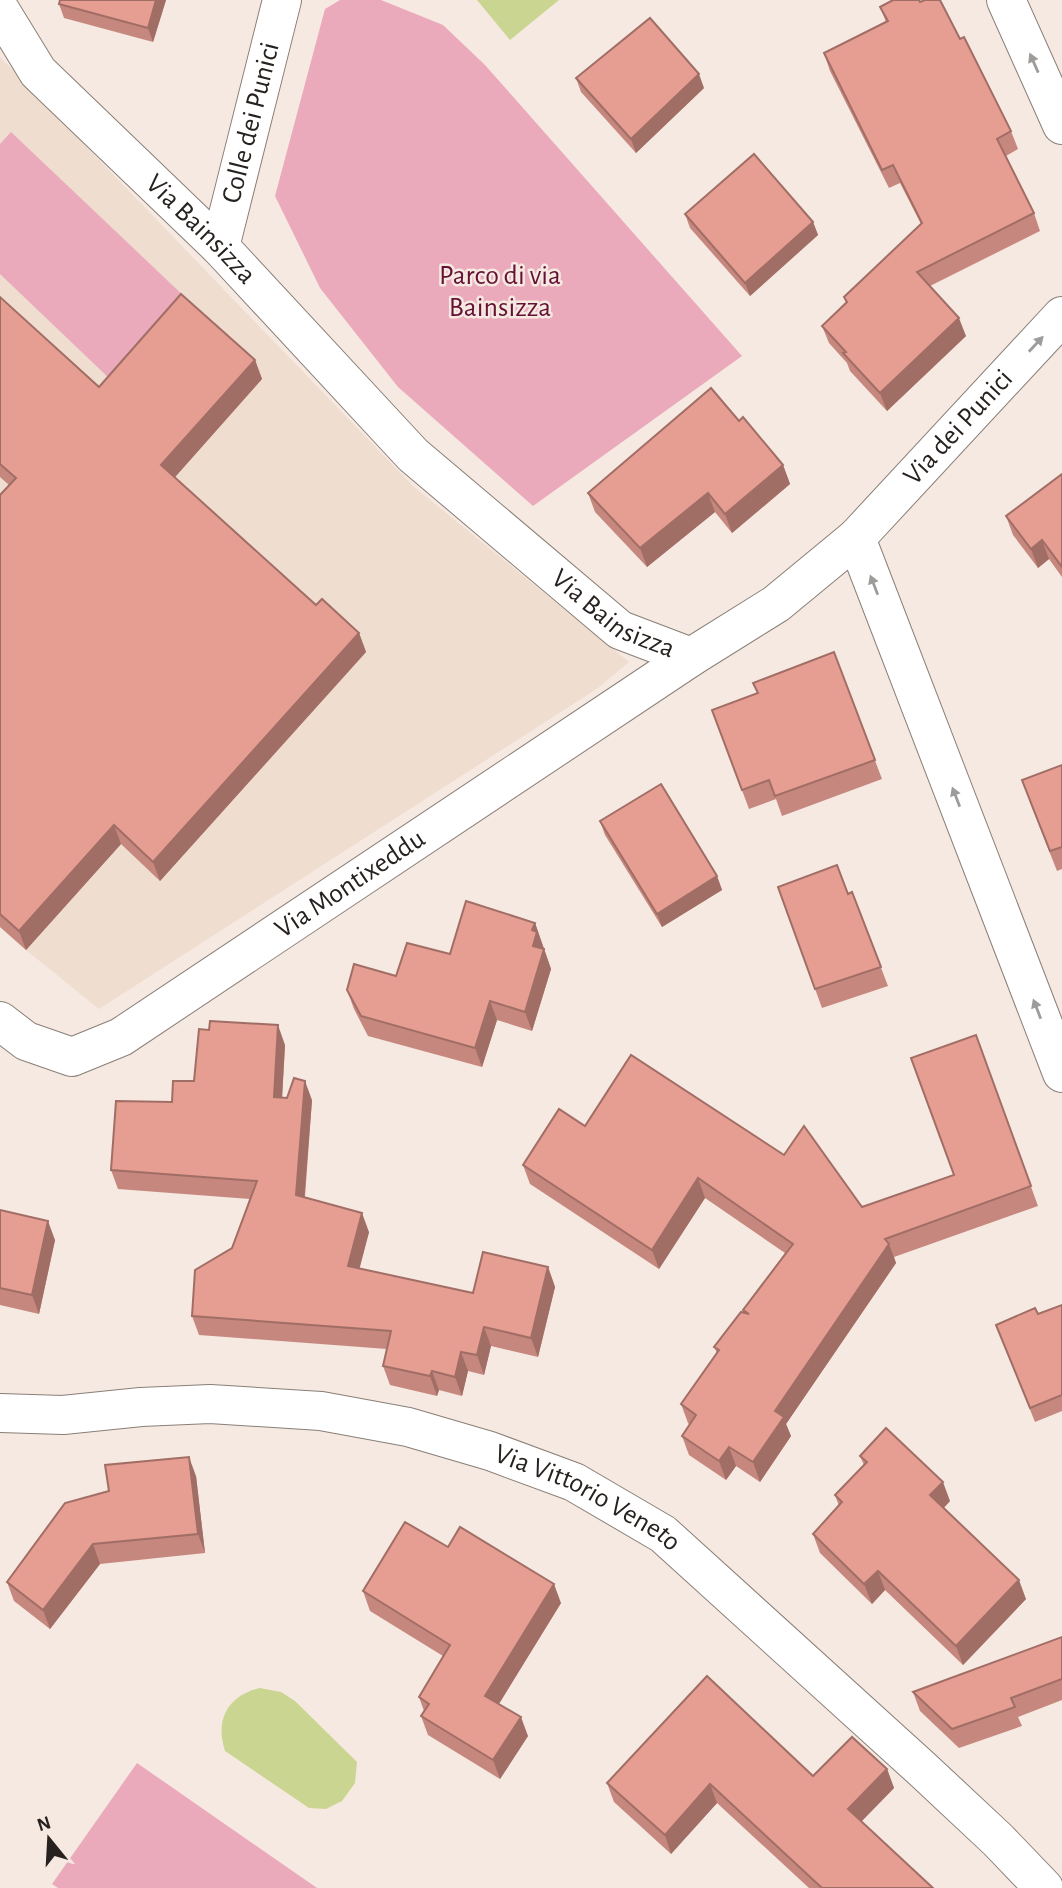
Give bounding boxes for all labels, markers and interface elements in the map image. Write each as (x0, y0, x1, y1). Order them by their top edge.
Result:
street label: Colle dei Punici (218, 39, 285, 206)
one-way arrow (1028, 53, 1040, 73)
street label: Via Bainsizza (140, 169, 261, 290)
park label: Parco di via Bainsizza (439, 262, 561, 322)
one-way arrow (1027, 336, 1043, 353)
street label: Via dei Punici (899, 365, 1018, 491)
street label: Via Bainsizza (546, 564, 679, 663)
one-way arrow (868, 574, 879, 595)
one-way arrow (950, 786, 961, 807)
street label: Via Montixeddu (270, 824, 430, 944)
one-way arrow (1032, 999, 1043, 1020)
street label: Via Vittorio Veneto (491, 1440, 686, 1557)
north arrow (14, 1804, 84, 1874)
text: N (35, 1813, 53, 1835)

